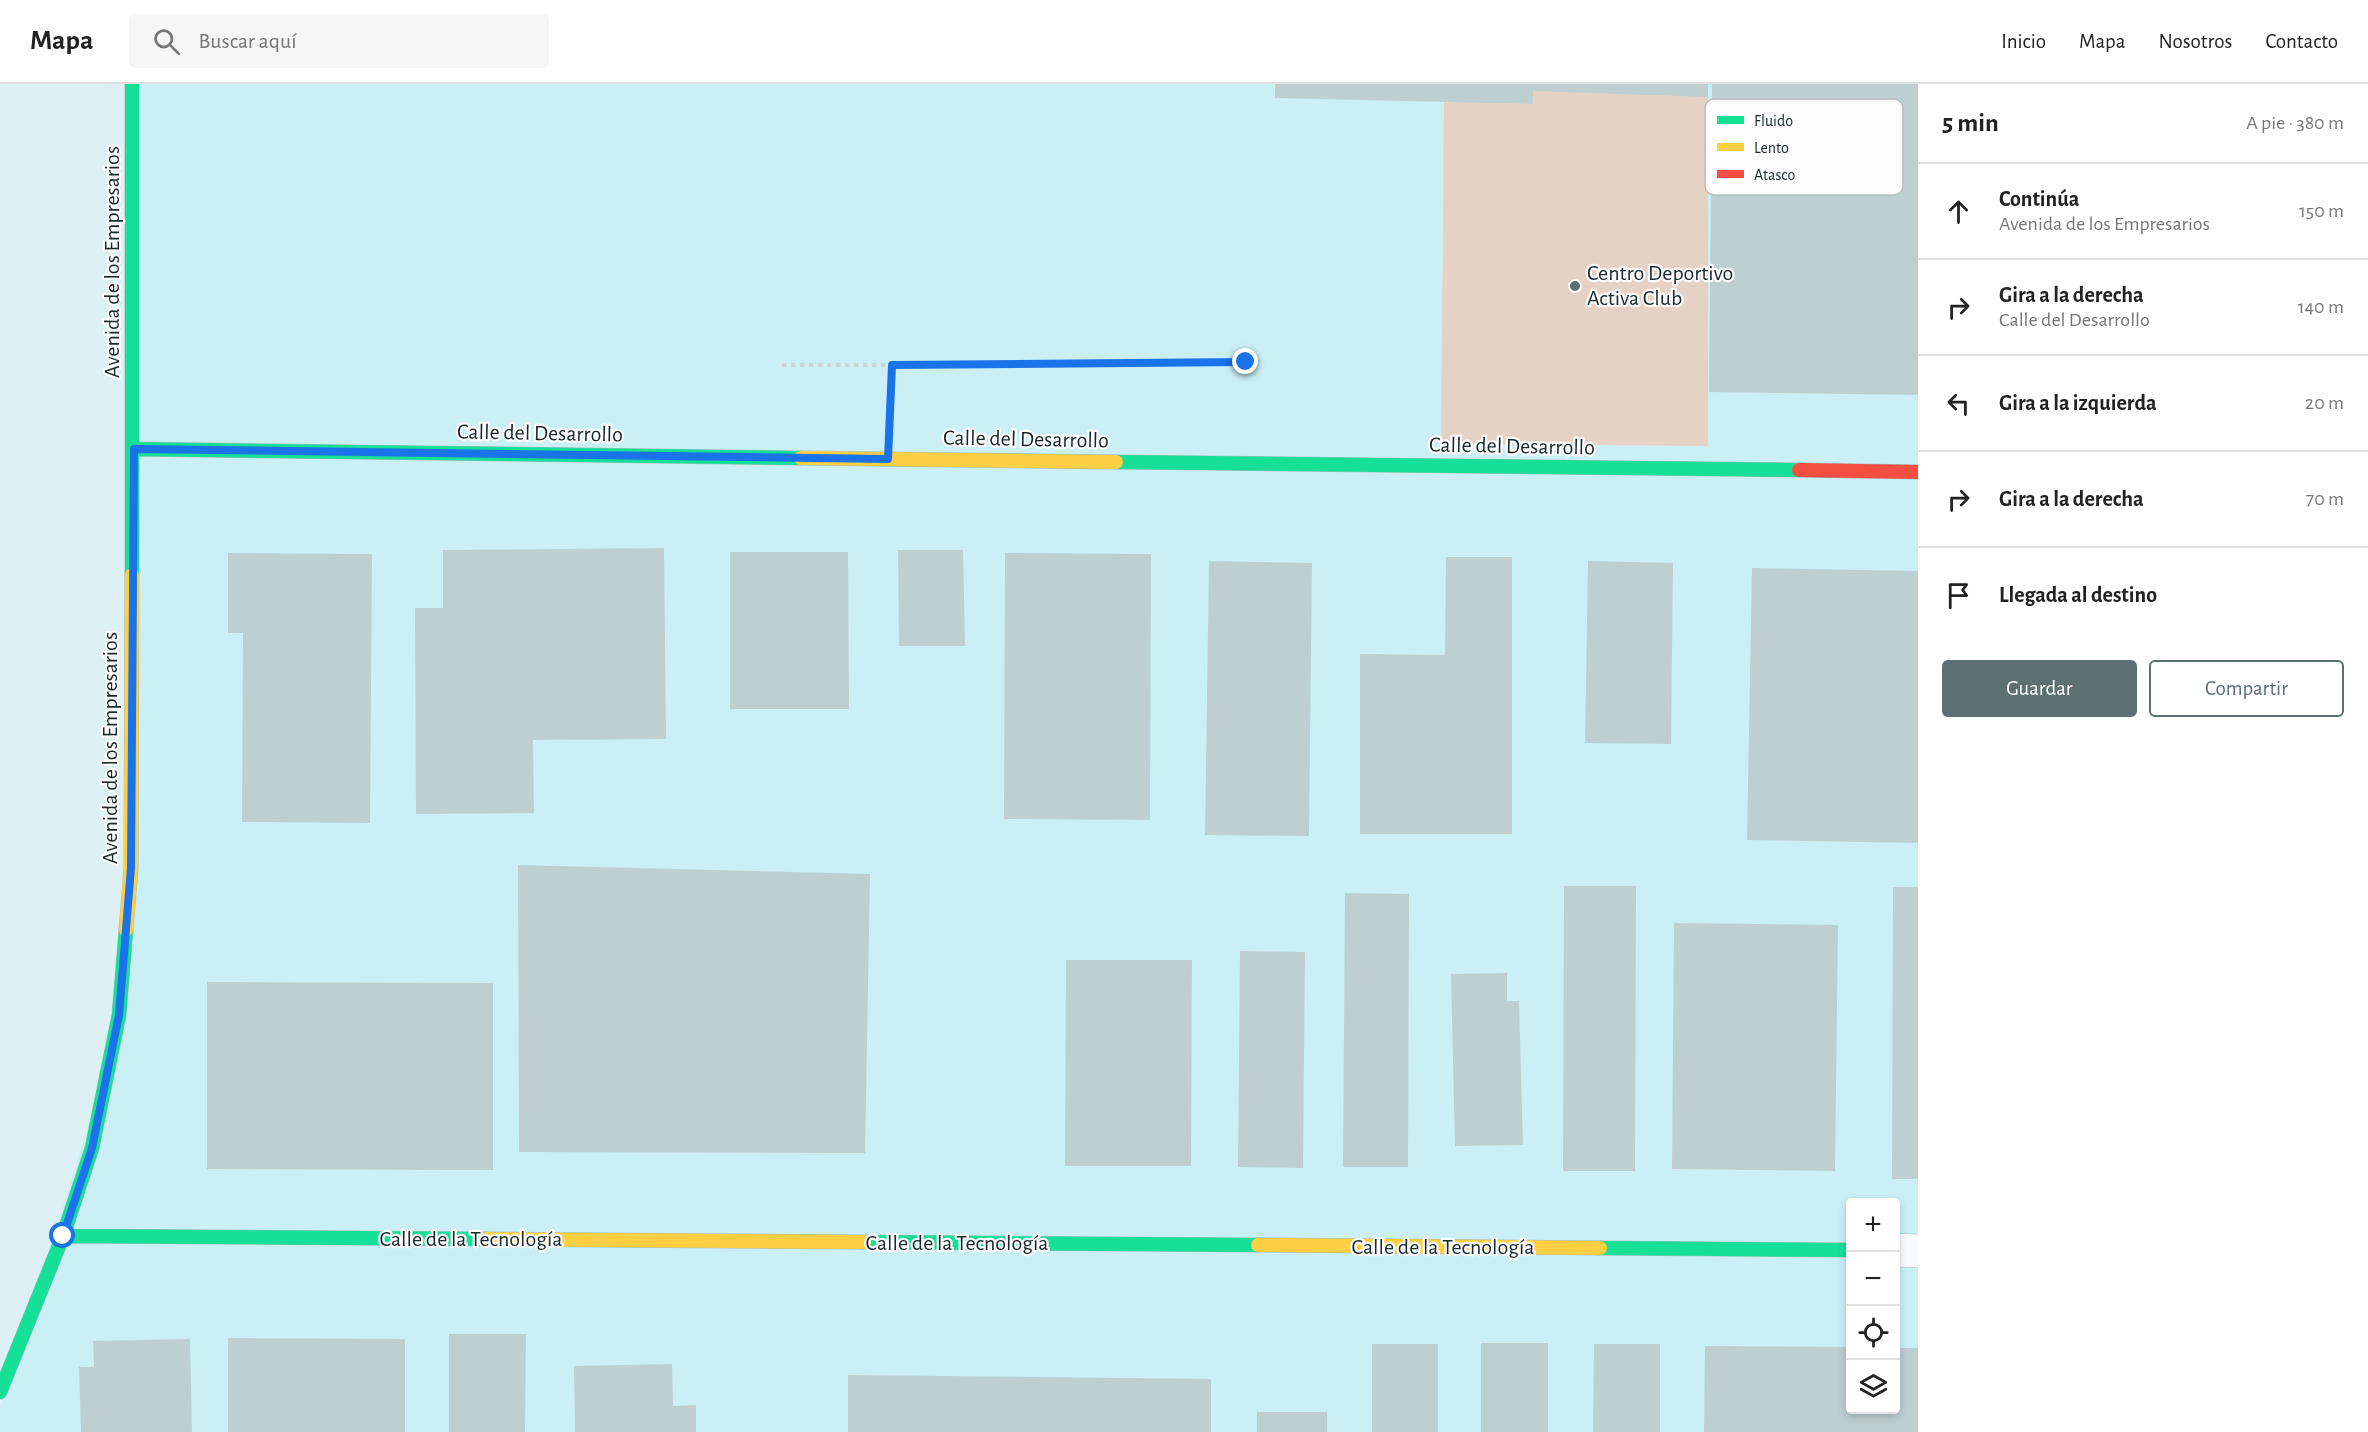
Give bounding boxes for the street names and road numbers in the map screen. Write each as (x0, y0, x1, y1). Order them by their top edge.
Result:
street label: Avenida de los Empresarios (101, 146, 123, 378)
street label: Calle del Desarrollo (457, 421, 623, 445)
street label: Calle del Desarrollo (943, 427, 1109, 451)
street label: Calle del Desarrollo (1429, 434, 1595, 458)
street label: Avenida de los Empresarios (99, 632, 121, 864)
street label: Calle de la Tecnología (380, 1228, 562, 1250)
street label: Calle de la Tecnología (866, 1232, 1048, 1254)
street label: Calle de la Tecnología (1352, 1236, 1534, 1258)

